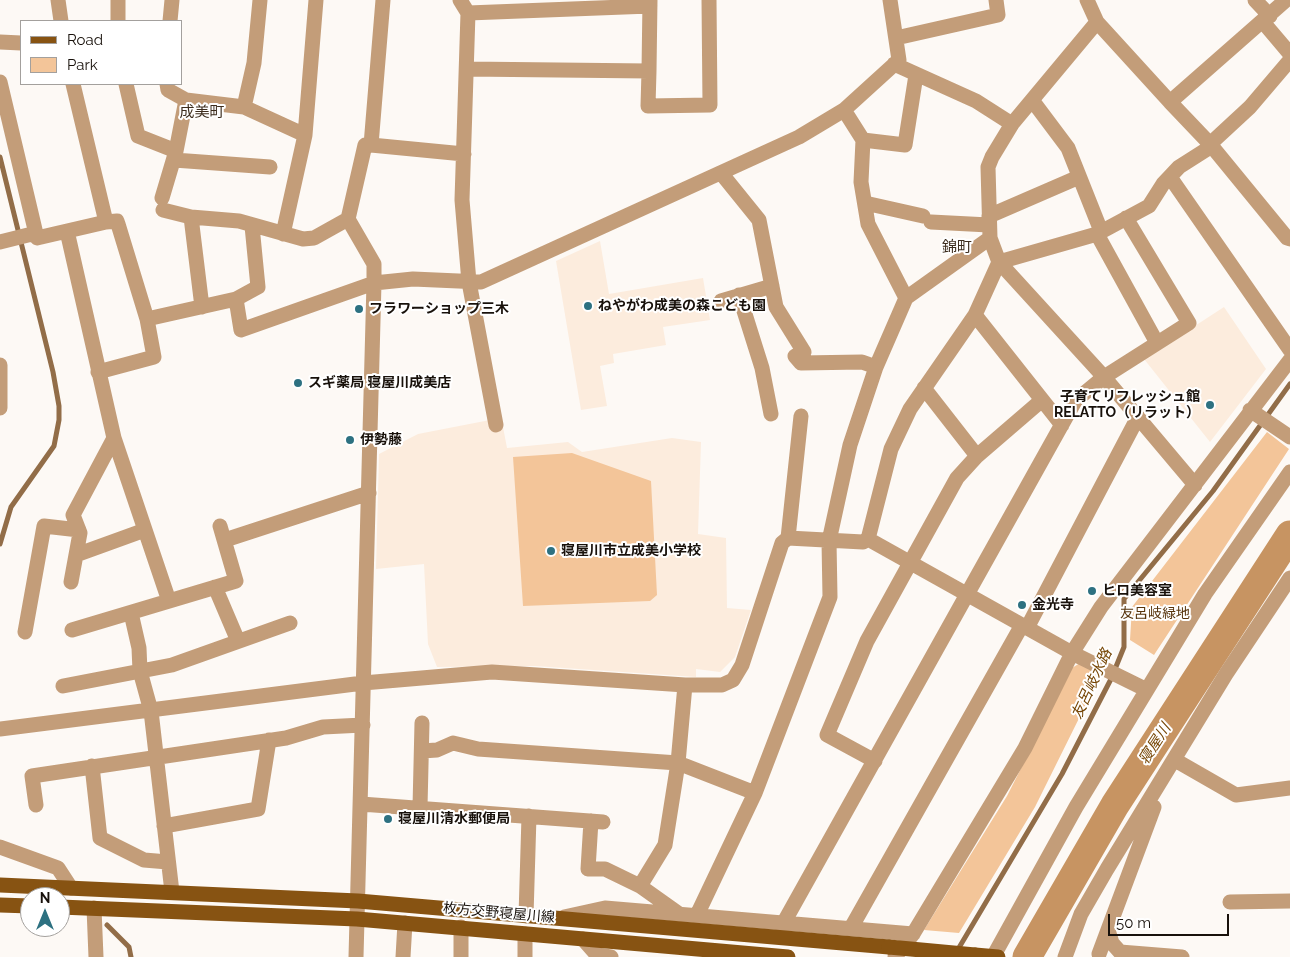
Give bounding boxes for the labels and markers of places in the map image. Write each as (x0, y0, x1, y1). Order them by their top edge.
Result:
place label: ねやがわ成美の森こども園 (598, 298, 766, 314)
marker: ねやがわ成美の森こども園 (582, 300, 594, 312)
place label: フラワーショップ三木 (369, 301, 509, 317)
marker: フラワーショップ三木 (353, 303, 365, 315)
place label: スギ薬局 寝屋川成美店 (308, 375, 451, 391)
marker: スギ薬局 寝屋川成美店 (292, 377, 304, 389)
place label: 子育てリフレッシュ館 RELATTO（リラット） (1054, 389, 1200, 422)
marker: 子育てリフレッシュ館 RELATTO（リラット） (1204, 399, 1216, 411)
place label: 伊勢藤 (360, 432, 402, 448)
marker: 伊勢藤 (344, 434, 356, 446)
place label: 寝屋川市立成美小学校 (561, 543, 701, 559)
marker: 寝屋川市立成美小学校 (545, 545, 557, 557)
place label: ヒロ美容室 (1102, 583, 1172, 599)
marker: ヒロ美容室 (1086, 585, 1098, 597)
place label: 金光寺 (1032, 597, 1074, 613)
marker: 金光寺 (1016, 599, 1028, 611)
place label: 寝屋川清水郵便局 (398, 811, 510, 827)
marker: 寝屋川清水郵便局 (382, 813, 394, 825)

